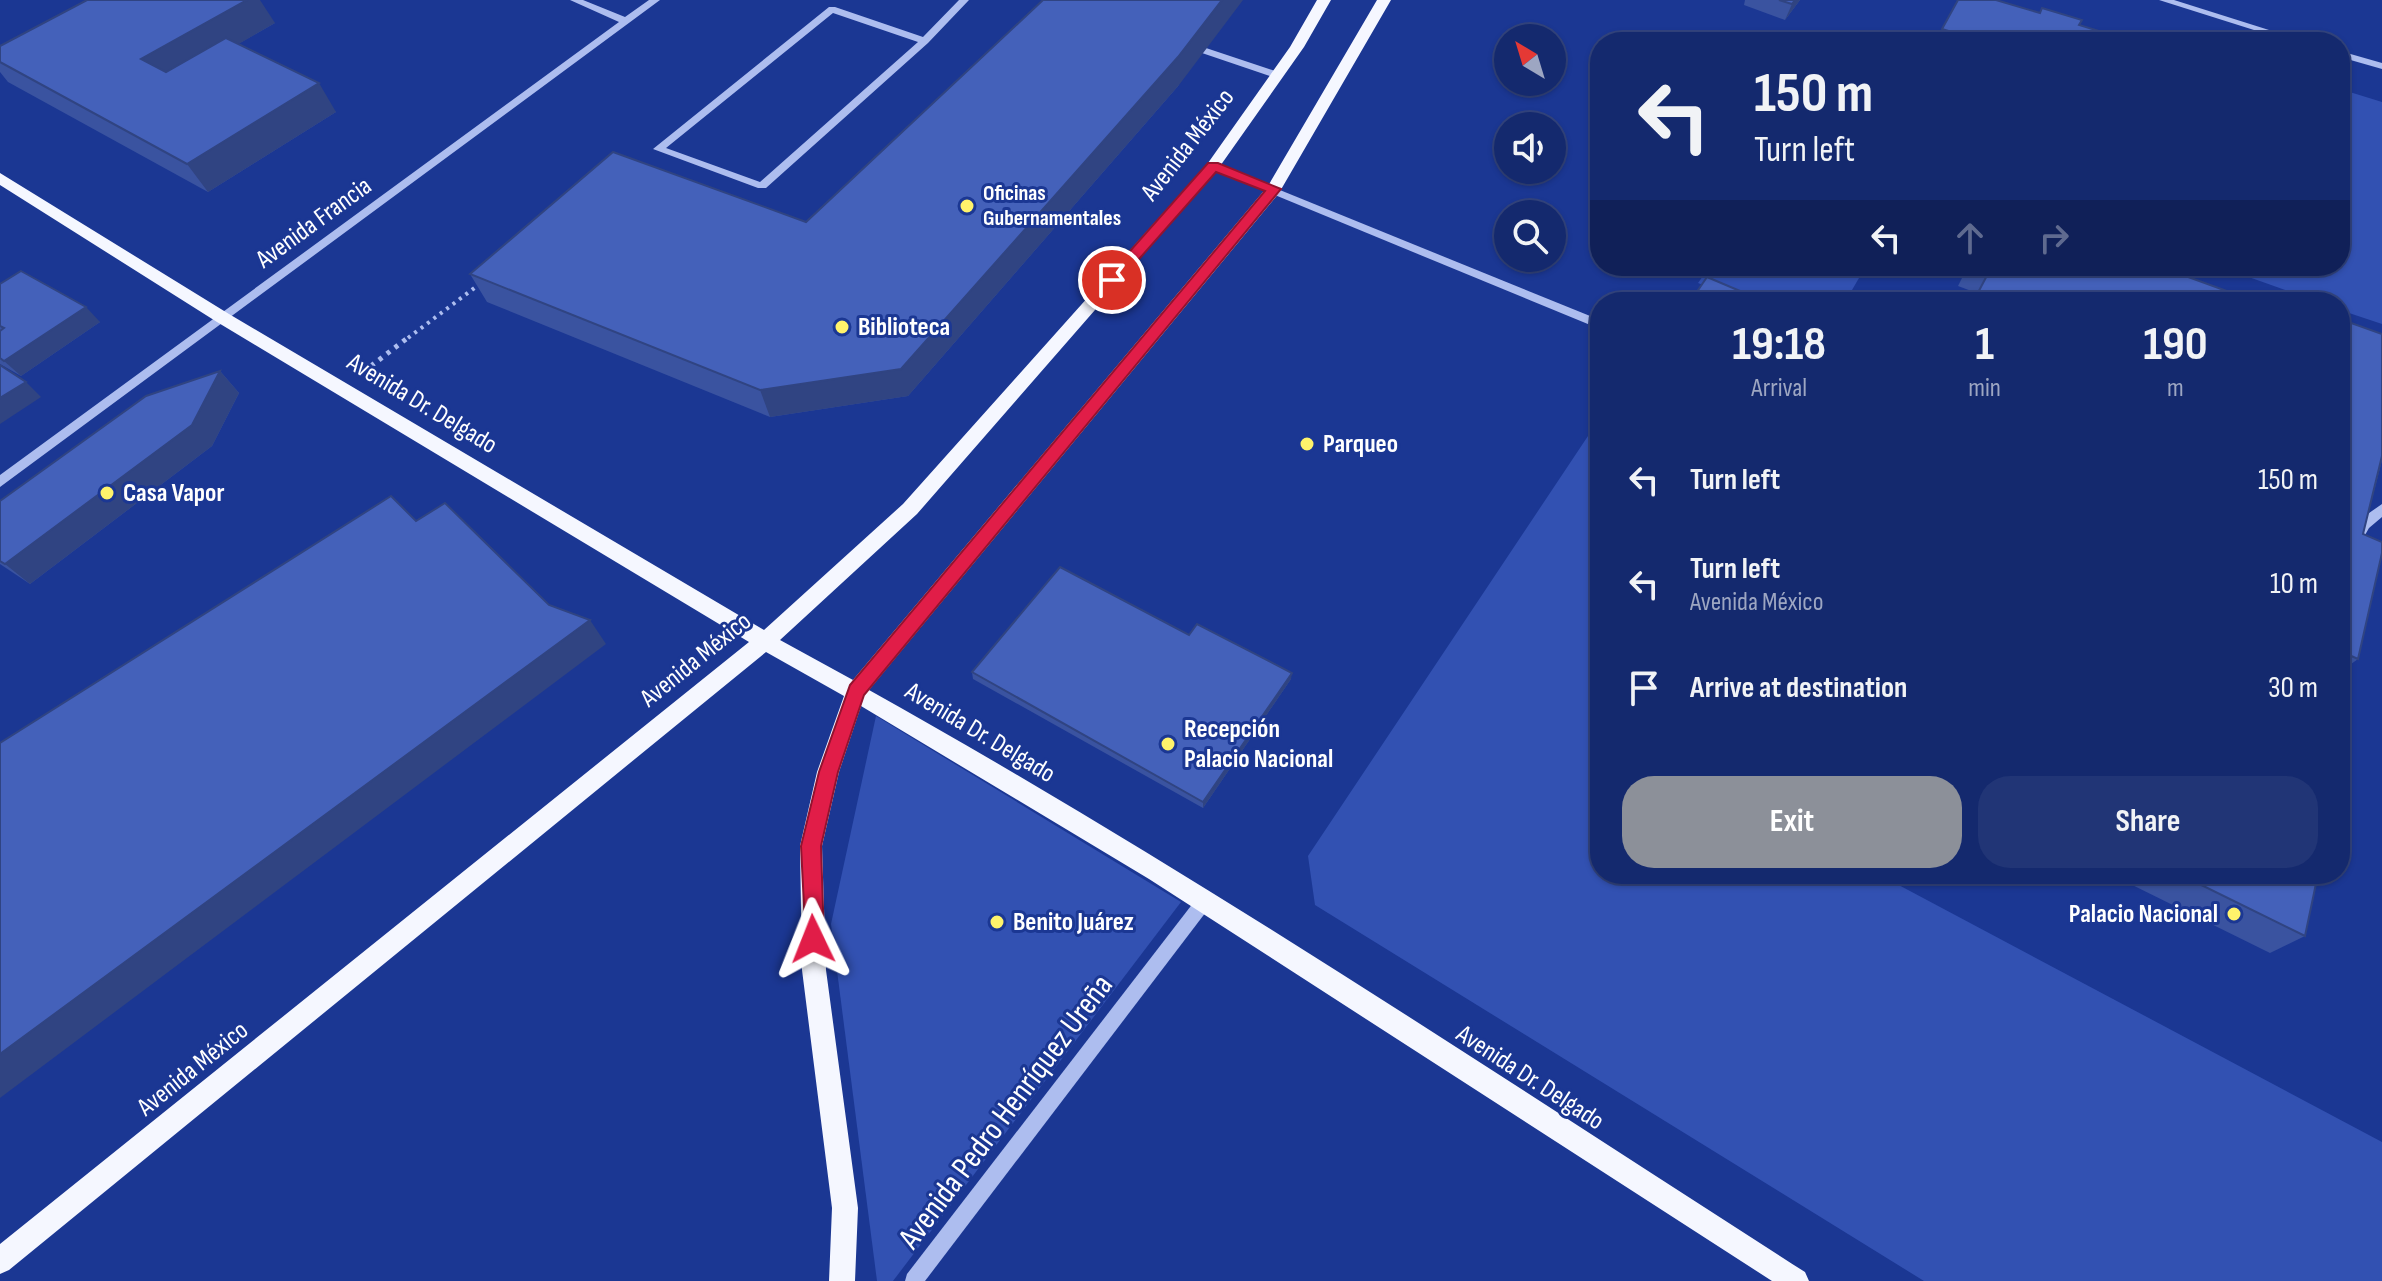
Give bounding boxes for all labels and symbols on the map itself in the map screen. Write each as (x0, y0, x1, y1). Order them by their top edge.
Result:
north arrow (1494, 24, 1566, 96)
street label: Avenida México (1134, 83, 1241, 208)
street label: Avenida Francia (249, 171, 378, 276)
place label: Oficinas Gubernamentales (983, 180, 1121, 232)
marker: Oficinas Gubernamentales (958, 197, 976, 215)
pin (1078, 246, 1146, 314)
place label: Biblioteca (858, 312, 950, 343)
marker: Biblioteca (833, 318, 851, 336)
street label: Avenida Dr. Delgado (340, 347, 503, 461)
place label: Parqueo (1323, 429, 1398, 460)
marker: Parqueo (1298, 435, 1316, 453)
place label: Casa Vapor (123, 478, 224, 509)
marker: Casa Vapor (98, 484, 116, 502)
street label: Avenida México (634, 606, 758, 715)
street label: Avenida Dr. Delgado (898, 676, 1061, 790)
place label: Recepción Palacio Nacional (1184, 714, 1333, 775)
marker: Recepción Palacio Nacional (1159, 735, 1177, 753)
position arrow (771, 897, 855, 981)
place label: Palacio Nacional (2069, 899, 2218, 930)
marker: Palacio Nacional (2225, 905, 2243, 923)
place label: Benito Juárez (1013, 907, 1134, 938)
marker: Benito Juárez (988, 913, 1006, 931)
street label: Avenida Pedro Henríquez Ureña (890, 967, 1122, 1257)
street label: Avenida México (131, 1015, 255, 1124)
street label: Avenida Dr. Delgado (1450, 1018, 1610, 1137)

